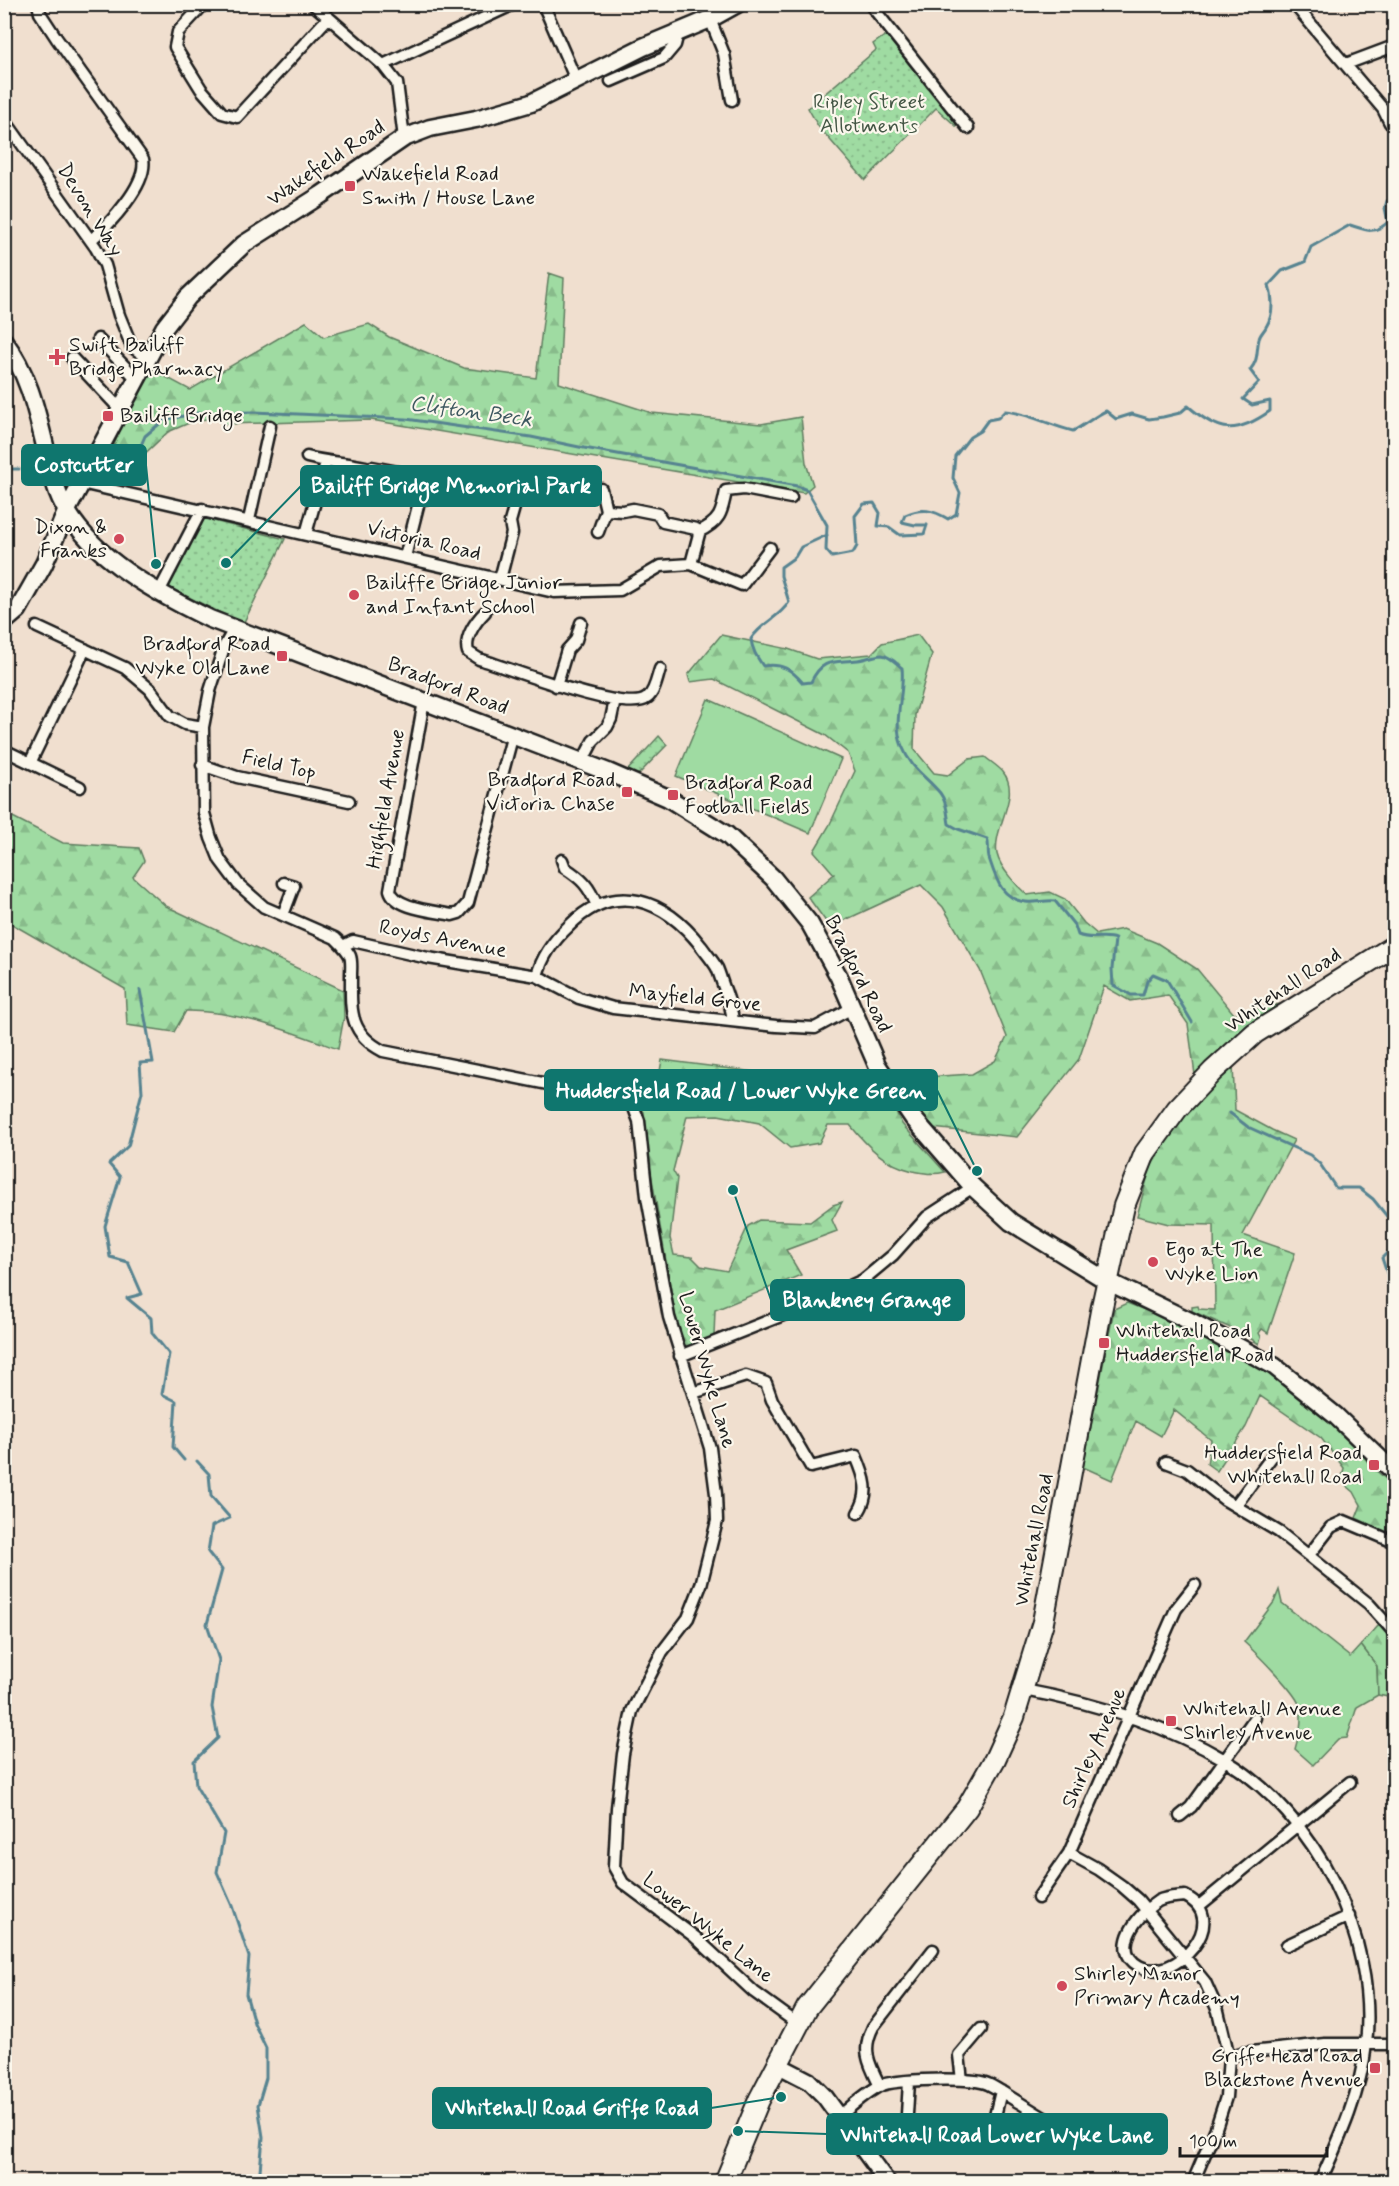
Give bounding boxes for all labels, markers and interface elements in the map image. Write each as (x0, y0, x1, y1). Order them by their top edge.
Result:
park label: Ripley Street Allotments (813, 88, 925, 140)
street label: Wakefield Road (262, 113, 390, 213)
street label: Devon Way (50, 158, 130, 262)
place label: Wakefield Road Smith / House Lane (362, 160, 535, 212)
marker: Wakefield Road Smith / House Lane (343, 179, 357, 193)
place label: Swift Bailiff Bridge Pharmacy (69, 331, 223, 383)
marker: Swift Bailiff Bridge Pharmacy (50, 350, 64, 364)
water label: Clifton Beck (408, 390, 534, 434)
place label: Bailiff Bridge (120, 402, 243, 431)
marker: Bailiff Bridge (101, 409, 115, 423)
callout: Costcutter (22, 445, 146, 485)
text: Costcutter (34, 452, 135, 480)
callout: Bailiff Bridge Memorial Park (301, 466, 601, 506)
text: Bailiff Bridge Memorial Park (311, 473, 591, 504)
place label: Dixon & Franks (34, 513, 107, 565)
street label: Victoria Road (364, 514, 484, 568)
marker: Dixon & Franks (112, 532, 126, 546)
place label: Bailiffe Bridge Junior and Infant School (366, 569, 562, 621)
marker: Bailiffe Bridge Junior and Infant School (347, 588, 361, 602)
place label: Bradford Road Wyke Old Lane (135, 630, 270, 682)
marker: Bradford Road Wyke Old Lane (275, 649, 289, 663)
street label: Bradford Road (383, 650, 512, 724)
street label: Highfield Avenue (360, 727, 414, 871)
street label: Field Top (239, 743, 319, 787)
place label: Bradford Road Victoria Chase (486, 766, 615, 818)
place label: Bradford Road Football Fields (685, 769, 812, 821)
marker: Bradford Road Victoria Chase (620, 785, 634, 799)
marker: Bradford Road Football Fields (666, 788, 680, 802)
street label: Bradford Road (816, 911, 898, 1038)
street label: Royds Avenue (377, 913, 509, 965)
street label: Whitehall Road (1219, 941, 1347, 1039)
street label: Mayfield Grove (627, 977, 763, 1019)
callout: Huddersfield Road / Lower Wyke Green (545, 1070, 937, 1110)
text: Huddersfield Road / Lower Wyke Green (556, 1078, 927, 1106)
place label: Ego at The Wyke Lion (1165, 1236, 1263, 1288)
marker: Ego at The Wyke Lion (1146, 1255, 1160, 1269)
callout: Blankney Grange (771, 1280, 964, 1320)
text: Blankney Grange (782, 1287, 952, 1316)
street label: Lower Wyke Lane (671, 1289, 743, 1452)
place label: Whitehall Road Huddersfield Road (1116, 1317, 1274, 1369)
marker: Whitehall Road Huddersfield Road (1097, 1336, 1111, 1350)
place label: Huddersfield Road Whitehall Road (1204, 1439, 1362, 1491)
marker: Huddersfield Road Whitehall Road (1367, 1458, 1381, 1472)
street label: Whitehall Road (1007, 1471, 1061, 1609)
street label: Shirley Avenue (1055, 1683, 1133, 1813)
place label: Whitehall Avenue Shirley Avenue (1183, 1695, 1342, 1747)
marker: Whitehall Avenue Shirley Avenue (1164, 1714, 1178, 1728)
street label: Lower Wyke Lane (636, 1866, 780, 1990)
place label: Shirley Manor Primary Academy (1074, 1960, 1240, 2012)
marker: Shirley Manor Primary Academy (1055, 1979, 1069, 1993)
place label: Griffe Head Road Blackstone Avenue (1204, 2042, 1363, 2094)
marker: Griffe Head Road Blackstone Avenue (1368, 2061, 1382, 2075)
callout: Whitehall Road Griffe Road (433, 2088, 711, 2128)
text: Whitehall Road Griffe Road (444, 2095, 699, 2123)
callout: Whitehall Road Lower Wyke Lane (827, 2114, 1167, 2154)
scale bar (1180, 2120, 1327, 2158)
text: Whitehall Road Lower Wyke Lane (839, 2122, 1154, 2151)
text: 100 m (1189, 2130, 1237, 2154)

